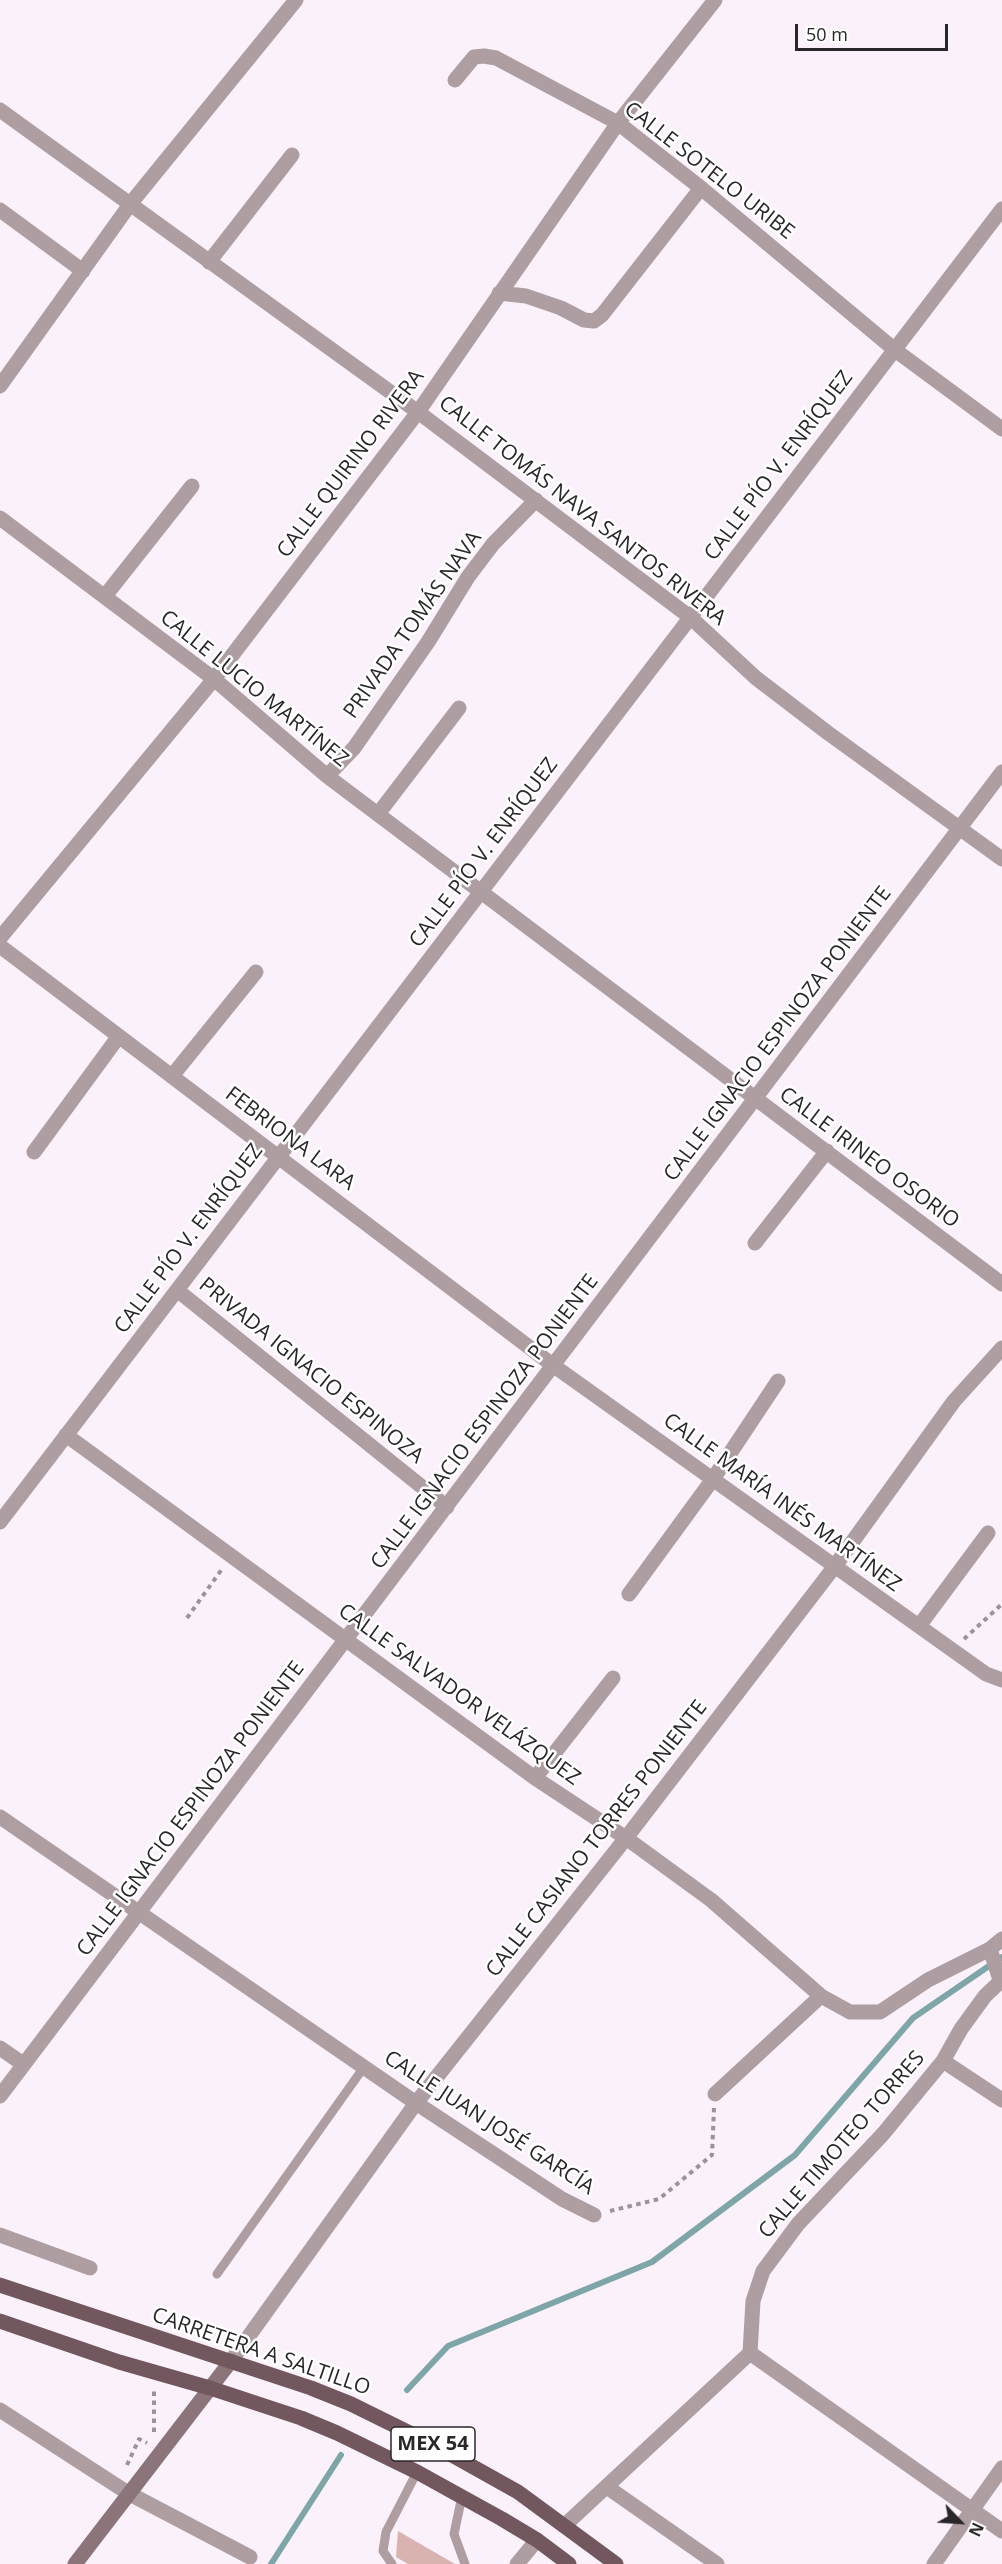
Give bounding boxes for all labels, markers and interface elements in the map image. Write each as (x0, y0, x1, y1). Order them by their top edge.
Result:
scale bar (798, 12, 951, 50)
text: 50 m (806, 22, 848, 46)
street label: CALLE SOTELO URIBE (619, 97, 799, 245)
street label: CALLE QUIRINO RIVERA (272, 365, 430, 563)
street label: CALLE PÍO V. ENRÍQUEZ (699, 366, 859, 566)
street label: CALLE TOMÁS NAVA SANTOS RIVERA (433, 391, 731, 631)
street label: PRIVADA TOMÁS NAVA (339, 526, 487, 724)
street label: CALLE LUCIO MARTÍNEZ (155, 605, 353, 773)
street label: CALLE PÍO V. ENRÍQUEZ (404, 753, 564, 953)
street label: CALLE IGNACIO ESPINOZA PONIENTE (659, 882, 897, 1186)
street label: FEBRIONA LARA (220, 1082, 360, 1196)
street label: CALLE IRINEO OSORIO (774, 1082, 964, 1234)
street label: CALLE PÍO V. ENRÍQUEZ (109, 1139, 269, 1339)
street label: CALLE IGNACIO ESPINOZA PONIENTE (366, 1270, 604, 1574)
street label: PRIVADA IGNACIO ESPINOZA (194, 1273, 428, 1469)
street label: CALLE MARÍA INÉS MARTÍNEZ (658, 1408, 906, 1598)
street label: CALLE SALVADOR VELÁZQUEZ (333, 1599, 585, 1791)
street label: CALLE IGNACIO ESPINOZA PONIENTE (72, 1657, 310, 1961)
street label: CALLE CASIANO TORRES PONIENTE (481, 1696, 713, 1982)
street label: CALLE JUAN JOSÉ GARCÍA (379, 2046, 599, 2200)
street label: CALLE TIMOTEO TORRES (754, 2046, 930, 2244)
street label: CARRETERA A SALTILLO (149, 2303, 373, 2401)
road number: MEX 54 (391, 2427, 475, 2461)
north arrow (930, 2492, 990, 2552)
text: N (964, 2519, 989, 2540)

